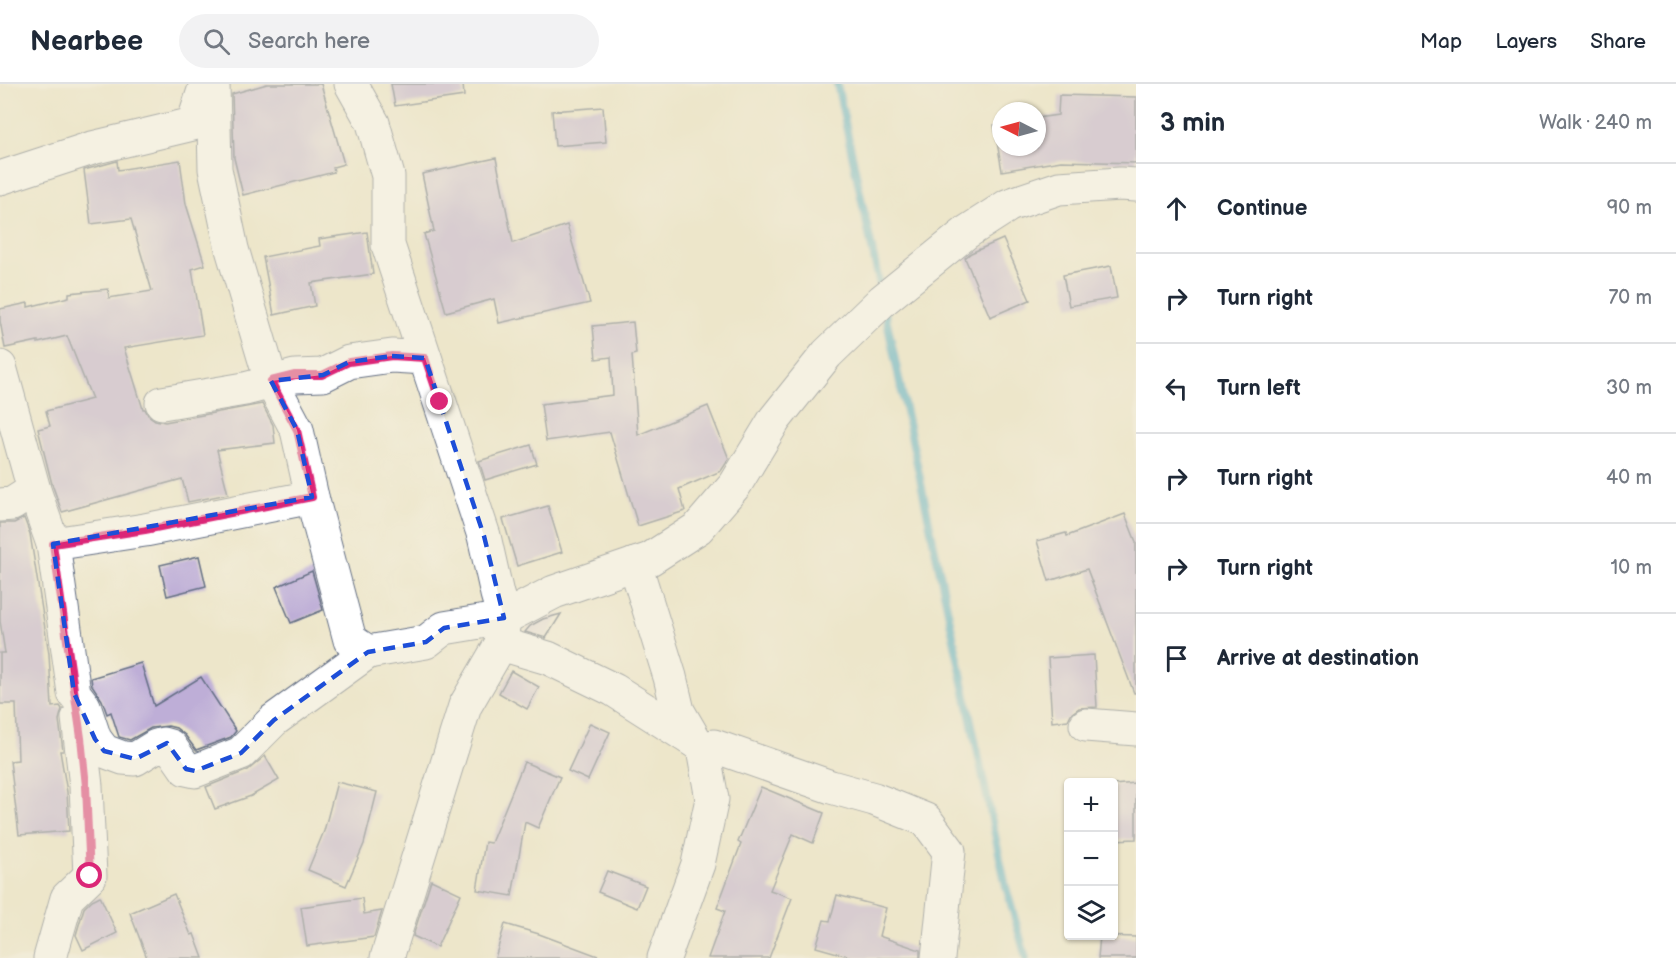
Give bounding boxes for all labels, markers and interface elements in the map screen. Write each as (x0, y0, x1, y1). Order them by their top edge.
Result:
search box (179, 14, 599, 68)
text: Nearbee (30, 25, 143, 58)
icon: search (200, 25, 233, 58)
text: Search here (248, 28, 370, 55)
text: Map (1420, 29, 1462, 54)
text: Layers (1495, 29, 1557, 54)
text: Share (1590, 29, 1646, 54)
north arrow (992, 102, 1046, 156)
text: 3 min (1160, 108, 1225, 139)
text: Walk · 240 m (1539, 111, 1652, 135)
icon: ahead (1160, 192, 1193, 225)
text: Continue (1217, 195, 1307, 222)
text: 90 m (1607, 196, 1652, 220)
icon: right (1160, 282, 1193, 315)
text: Turn right (1217, 285, 1313, 312)
text: 70 m (1608, 286, 1652, 310)
icon: left (1160, 372, 1193, 405)
text: Turn left (1217, 375, 1301, 402)
text: 30 m (1606, 376, 1652, 400)
route end (426, 388, 452, 414)
icon: right (1160, 462, 1193, 495)
text: Turn right (1217, 465, 1313, 492)
text: 40 m (1606, 466, 1652, 490)
icon: right (1160, 552, 1193, 585)
text: Turn right (1217, 555, 1313, 582)
text: 10 m (1611, 556, 1652, 580)
icon: arrive (1160, 642, 1193, 675)
text: Arrive at destination (1217, 645, 1419, 672)
map controls (1064, 778, 1118, 940)
button: + (1064, 778, 1118, 832)
button: − (1064, 832, 1118, 886)
route start (76, 862, 102, 888)
button: layers (1064, 886, 1118, 940)

